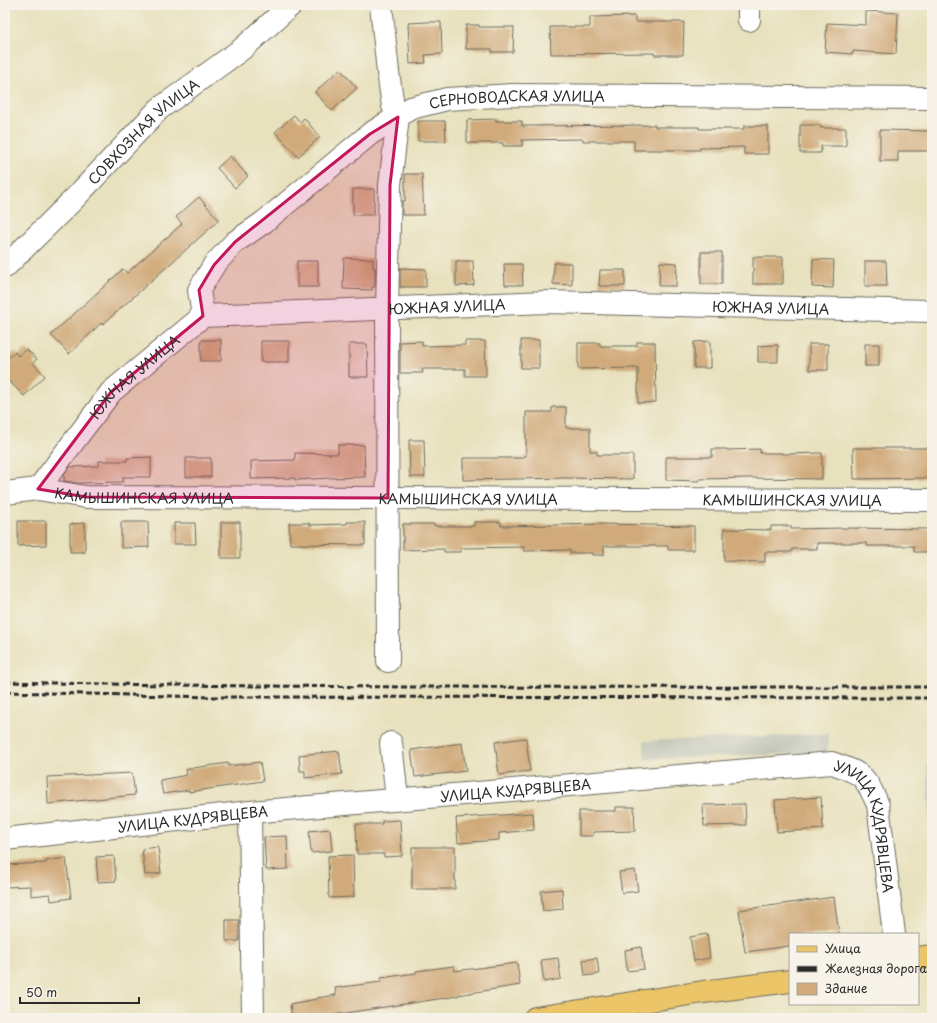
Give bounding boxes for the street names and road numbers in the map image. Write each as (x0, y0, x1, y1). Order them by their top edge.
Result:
street label: СОВХОЗНАЯ УЛИЦА (83, 73, 203, 189)
street label: СЕРНОВОДСКАЯ УЛИЦА (427, 84, 605, 114)
street label: ЮЖНАЯ УЛИЦА (388, 293, 506, 319)
street label: ЮЖНАЯ УЛИЦА (712, 295, 830, 319)
street label: ЮЖНАЯ УЛИЦА (84, 329, 184, 423)
street label: КАМЫШИНСКАЯ УЛИЦА (53, 481, 234, 508)
street label: КАМЫШИНСКАЯ УЛИЦА (378, 488, 558, 509)
street label: КАМЫШИНСКАЯ УЛИЦА (702, 489, 882, 510)
street label: УЛИЦА КУДРЯВЦЕВА (831, 754, 899, 894)
street label: УЛИЦА КУДРЯВЦЕВА (439, 773, 592, 806)
street label: УЛИЦА КУДРЯВЦЕВА (117, 800, 269, 837)

